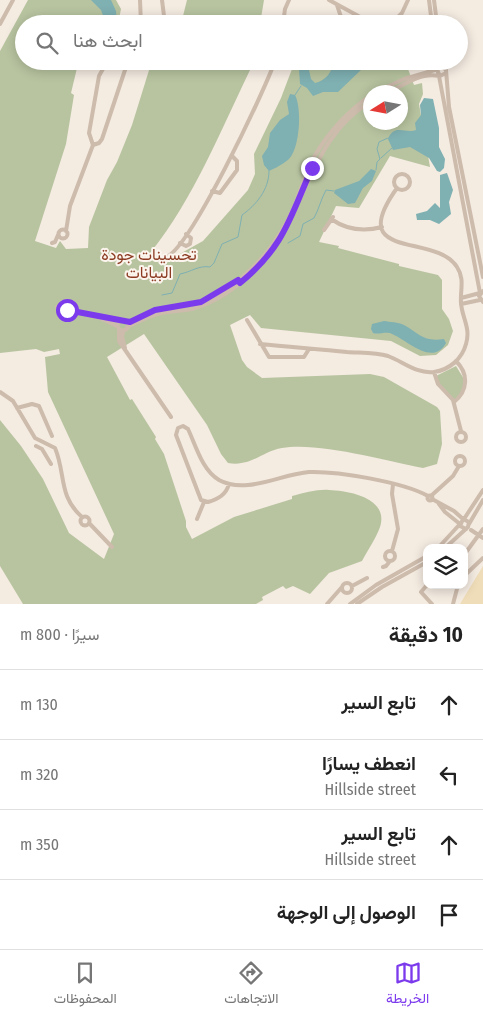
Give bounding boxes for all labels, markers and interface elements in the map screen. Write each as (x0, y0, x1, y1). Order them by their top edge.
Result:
search box (15, 15, 468, 70)
icon: search (33, 29, 61, 57)
text: ابحث هنا (73, 29, 143, 52)
north arrow (363, 85, 408, 130)
route end (301, 157, 324, 180)
district label: تحسينات جودة البيانات (101, 245, 197, 282)
route start (56, 299, 79, 322)
map controls (423, 544, 468, 589)
button: layers (423, 544, 468, 589)
text: 10 دقيقة (389, 622, 463, 648)
text: سيرًا · 800 m (20, 625, 99, 644)
text: تابع السير (341, 691, 416, 714)
icon: ahead (435, 691, 463, 719)
text: 130 m (20, 695, 58, 714)
text: انعطف يسارًا (322, 752, 416, 775)
icon: left (435, 761, 463, 789)
text: 320 m (20, 765, 59, 784)
text: Hillside street (324, 780, 416, 799)
text: تابع السير (341, 822, 416, 845)
icon: ahead (435, 831, 463, 859)
text: 350 m (20, 835, 59, 854)
text: Hillside street (324, 850, 416, 869)
text: الوصول إلى الوجهة (277, 901, 416, 924)
icon: arrive (435, 901, 463, 929)
tab: المحفوظات (54, 959, 117, 1011)
tab: الاتجاهات (224, 959, 279, 1011)
tab: الخريطة (386, 959, 429, 1011)

